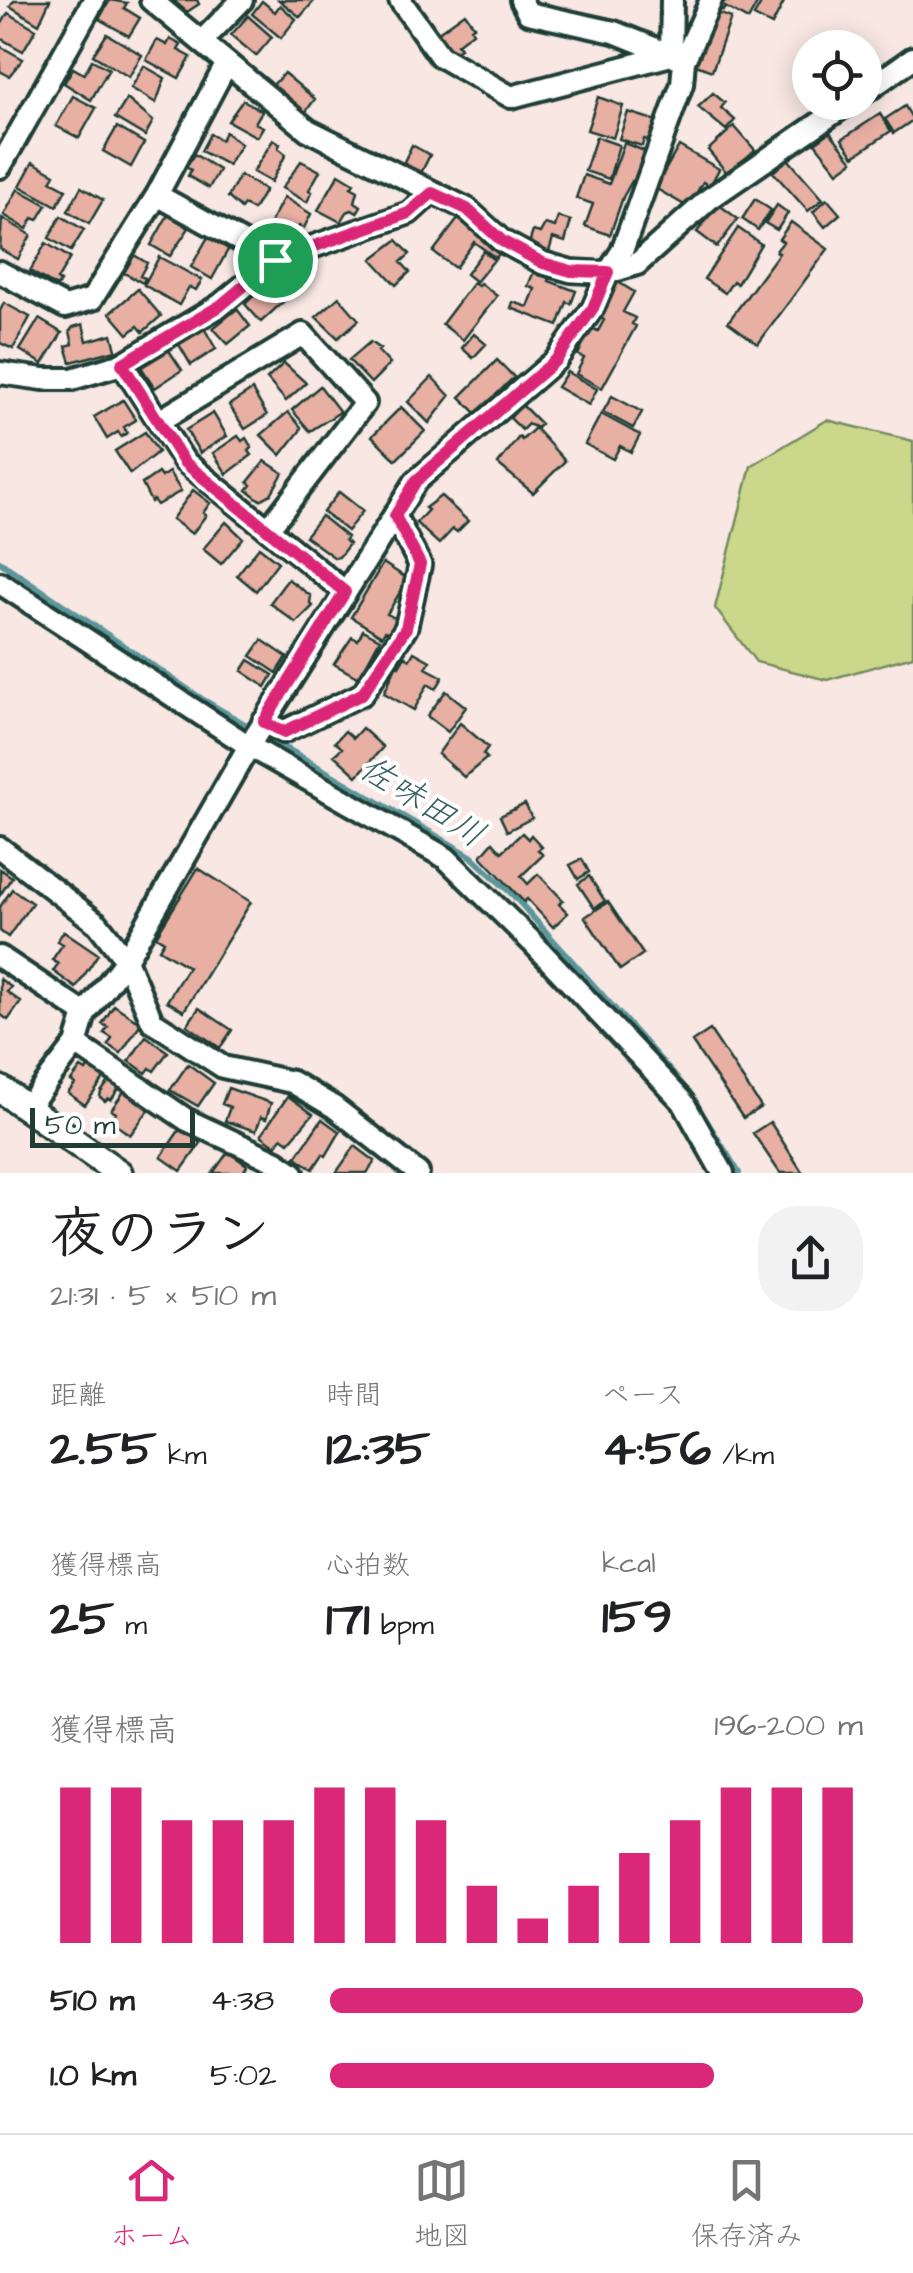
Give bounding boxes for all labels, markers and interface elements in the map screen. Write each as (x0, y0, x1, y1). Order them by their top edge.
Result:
map controls (792, 30, 882, 120)
button: locate (792, 30, 882, 120)
pin (233, 218, 318, 303)
icon: arrive (248, 233, 303, 288)
water label: 佐味田川 (350, 744, 494, 860)
scale bar (30, 1103, 195, 1148)
text: 50 m (45, 1106, 116, 1145)
text: 夜のラン (50, 1197, 270, 1273)
button: share (758, 1206, 863, 1311)
text: 21:31 · 5 × 510 m (50, 1273, 276, 1318)
text: 距離 (50, 1376, 106, 1415)
text: 時間 (326, 1376, 382, 1415)
text: ペース (602, 1376, 684, 1415)
text: 2.55 (50, 1415, 156, 1484)
text: 12:35 (326, 1415, 430, 1484)
text: 4:56 (602, 1415, 711, 1484)
text: km (156, 1436, 207, 1475)
text: /km (711, 1436, 774, 1475)
text: kcal (602, 1544, 656, 1583)
text: 獲得標高 (50, 1546, 162, 1585)
text: 心拍数 (326, 1546, 410, 1585)
text: 159 (602, 1583, 672, 1652)
text: 25 (50, 1585, 114, 1654)
text: 171 (326, 1585, 370, 1654)
text: m (114, 1606, 147, 1645)
text: bpm (370, 1606, 434, 1645)
text: 196–200 m (714, 1703, 863, 1748)
text: 獲得標高 (50, 1708, 178, 1753)
text: 510 m (50, 1978, 135, 2023)
text: 4:38 (210, 1978, 274, 2023)
text: 1.0 km (50, 2053, 136, 2098)
text: 5:02 (210, 2053, 277, 2098)
tab: ホーム (110, 2153, 193, 2256)
tab: 地図 (414, 2153, 470, 2256)
tab: 保存済み (691, 2153, 803, 2256)

